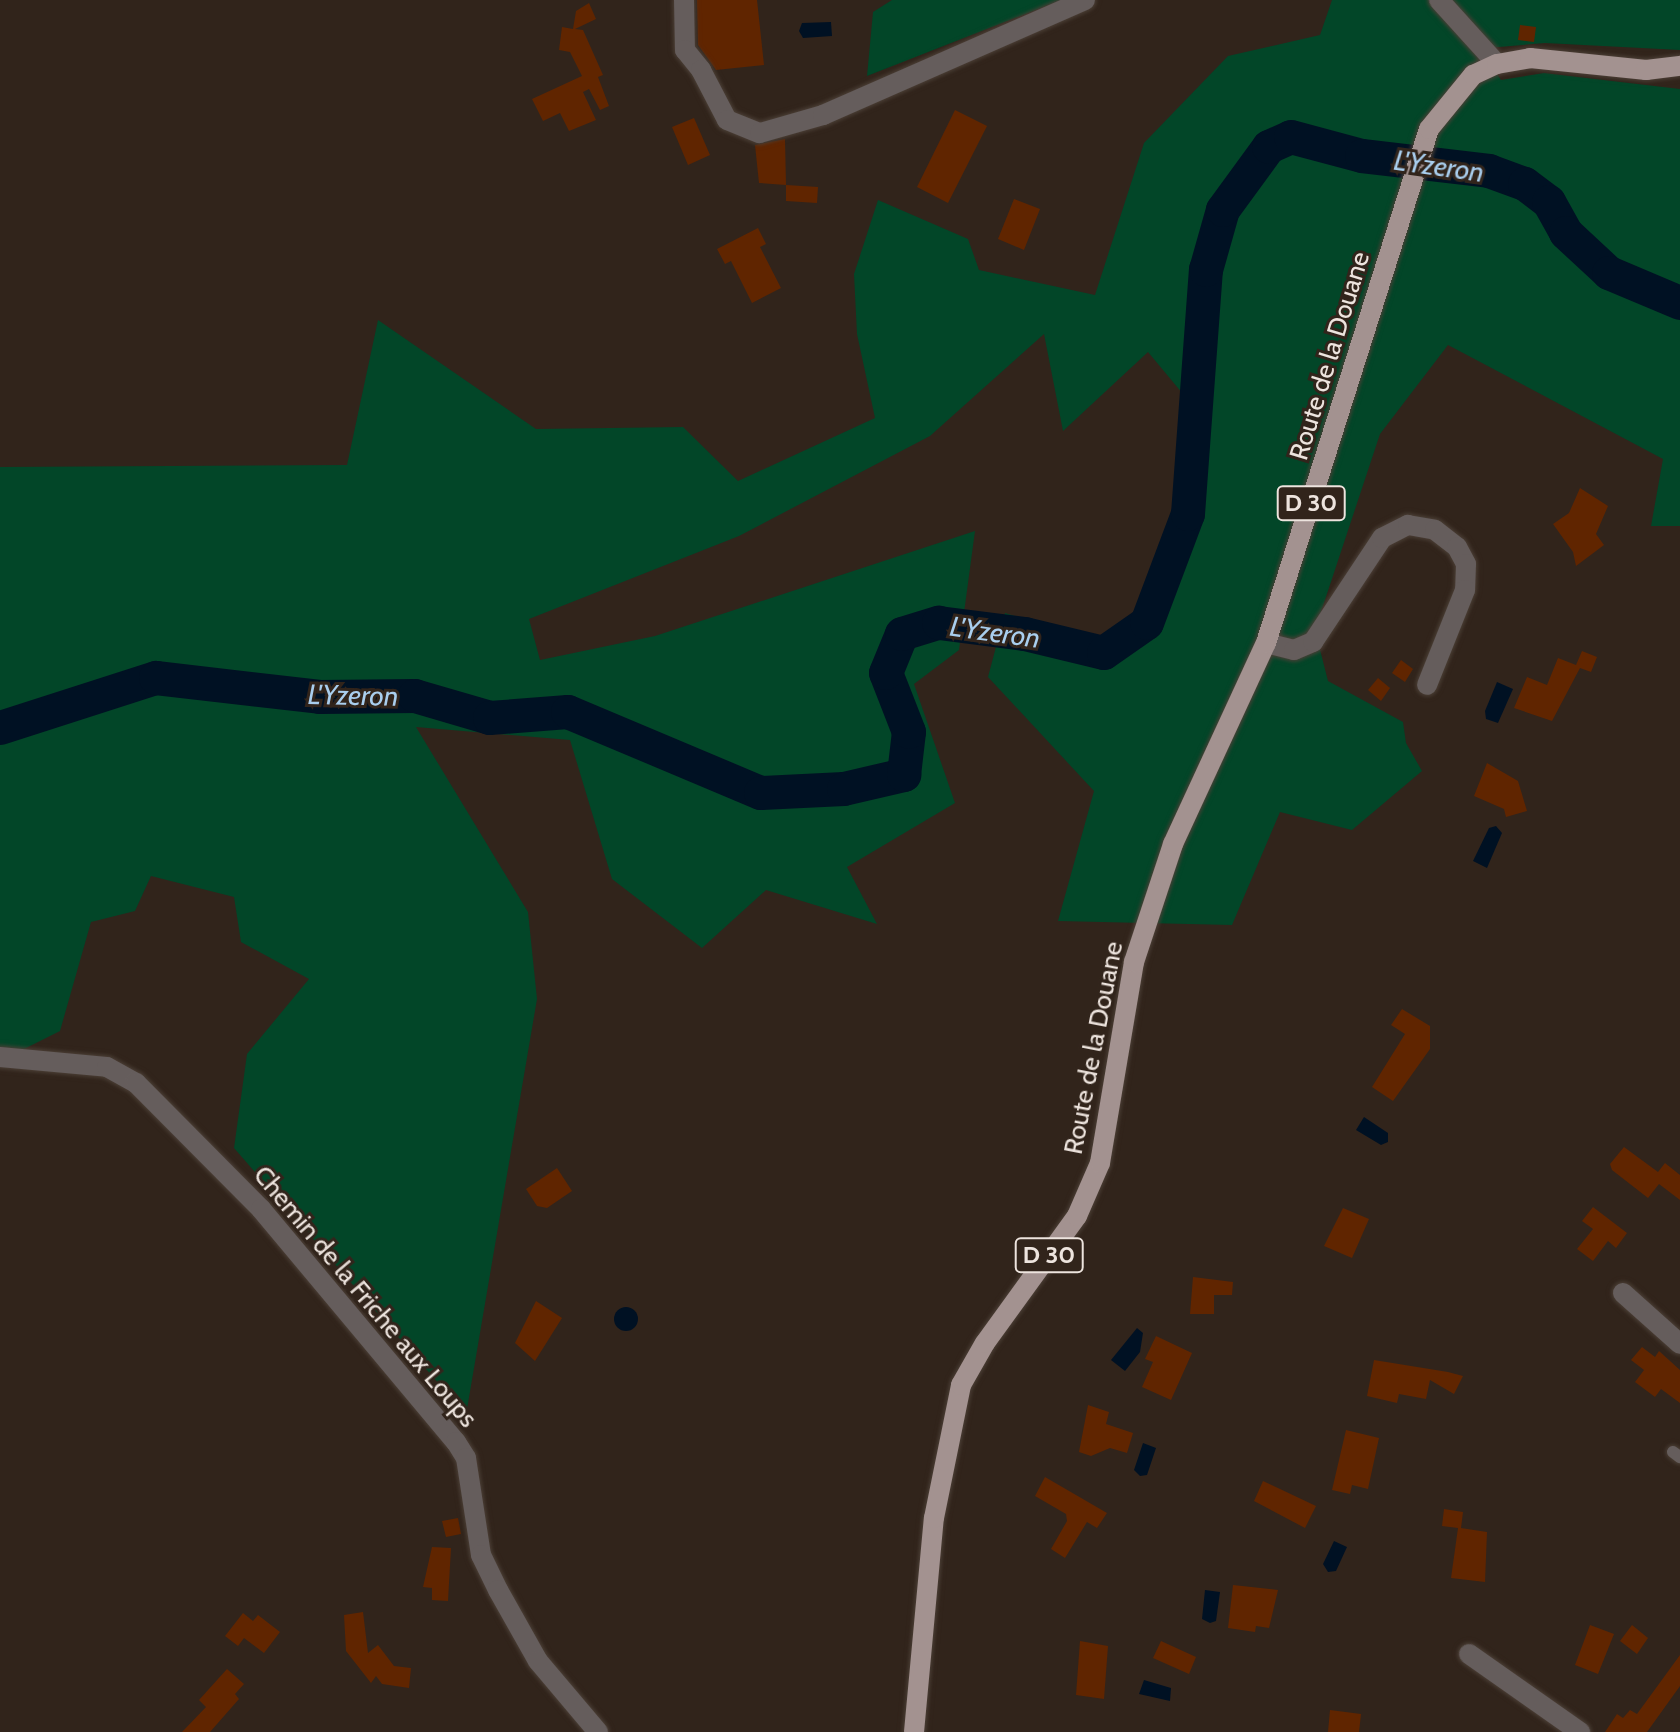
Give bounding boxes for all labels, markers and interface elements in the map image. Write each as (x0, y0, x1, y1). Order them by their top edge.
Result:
water label: L'Yzeron (1392, 143, 1486, 189)
street label: Route de la Douane (1284, 248, 1376, 464)
road number: D 30 (1275, 483, 1347, 523)
water label: L'Yzeron (948, 609, 1042, 655)
water label: L'Yzeron (307, 677, 399, 713)
street label: Route de la Douane (1058, 939, 1130, 1157)
street label: Chemin de la Friche aux Loups (246, 1160, 484, 1434)
road number: D 30 (1013, 1235, 1085, 1275)

